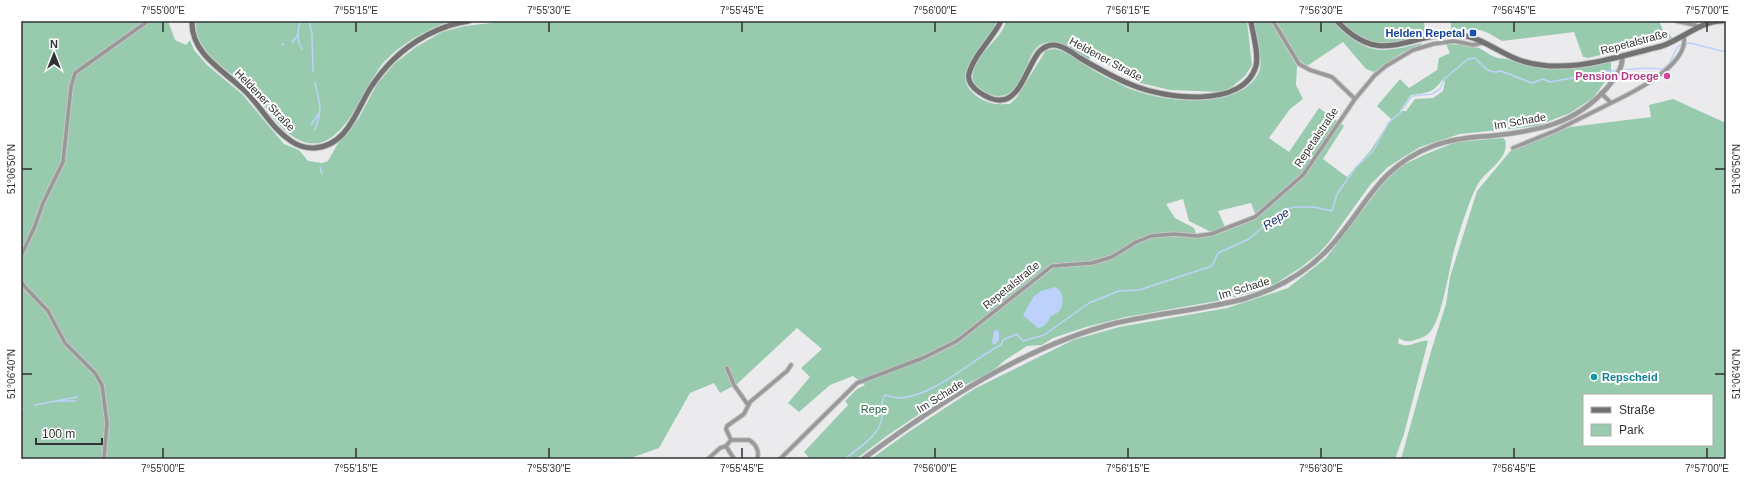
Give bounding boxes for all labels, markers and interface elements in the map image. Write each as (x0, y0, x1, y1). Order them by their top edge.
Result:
text: 7°55'00"E (141, 5, 185, 16)
text: 7°55'15"E (334, 5, 378, 16)
text: 7°55'30"E (527, 5, 571, 16)
text: 7°55'45"E (720, 5, 764, 16)
text: 7°56'00"E (913, 5, 957, 16)
text: 7°56'15"E (1106, 5, 1150, 16)
text: 7°56'30"E (1299, 5, 1343, 16)
text: 7°56'45"E (1492, 5, 1536, 16)
text: 7°57'00"E (1685, 5, 1729, 16)
place label: Helden Repetal (1386, 27, 1465, 39)
street label: Repetalstraße (1599, 27, 1669, 57)
marker: Helden Repetal (1468, 28, 1478, 38)
north arrow (34, 34, 74, 74)
street label: Heldener Straße (1068, 35, 1144, 83)
text: N (50, 38, 58, 50)
street label: Heldener Straße (233, 67, 297, 133)
place label: Pension Droege (1575, 70, 1659, 82)
marker: Pension Droege (1662, 71, 1672, 81)
street label: Repetalstraße (1292, 105, 1340, 169)
street label: Im Schade (1493, 111, 1547, 131)
text: 51°06'50"N (6, 144, 17, 194)
text: 51°06'50"N (1731, 144, 1742, 194)
water label: Repe (1260, 205, 1292, 233)
street label: Repetalstraße (980, 259, 1042, 311)
street label: Im Schade (1217, 275, 1271, 301)
text: 51°06'40"N (6, 349, 17, 399)
text: 51°06'40"N (1731, 349, 1742, 399)
place label: Repscheid (1602, 371, 1658, 383)
marker: Repscheid (1589, 372, 1599, 382)
street label: Im Schade (915, 377, 965, 415)
legend (1583, 394, 1713, 446)
park label: Repe (861, 403, 887, 415)
text: Straße (1619, 403, 1655, 417)
scale bar (36, 420, 102, 446)
text: Park (1619, 423, 1645, 437)
text: 100 m (42, 427, 75, 441)
text: 7°55'00"E (141, 463, 185, 474)
text: 7°55'15"E (334, 463, 378, 474)
text: 7°55'30"E (527, 463, 571, 474)
text: 7°55'45"E (720, 463, 764, 474)
text: 7°56'00"E (913, 463, 957, 474)
text: 7°56'15"E (1106, 463, 1150, 474)
text: 7°56'30"E (1299, 463, 1343, 474)
text: 7°56'45"E (1492, 463, 1536, 474)
text: 7°57'00"E (1685, 463, 1729, 474)

